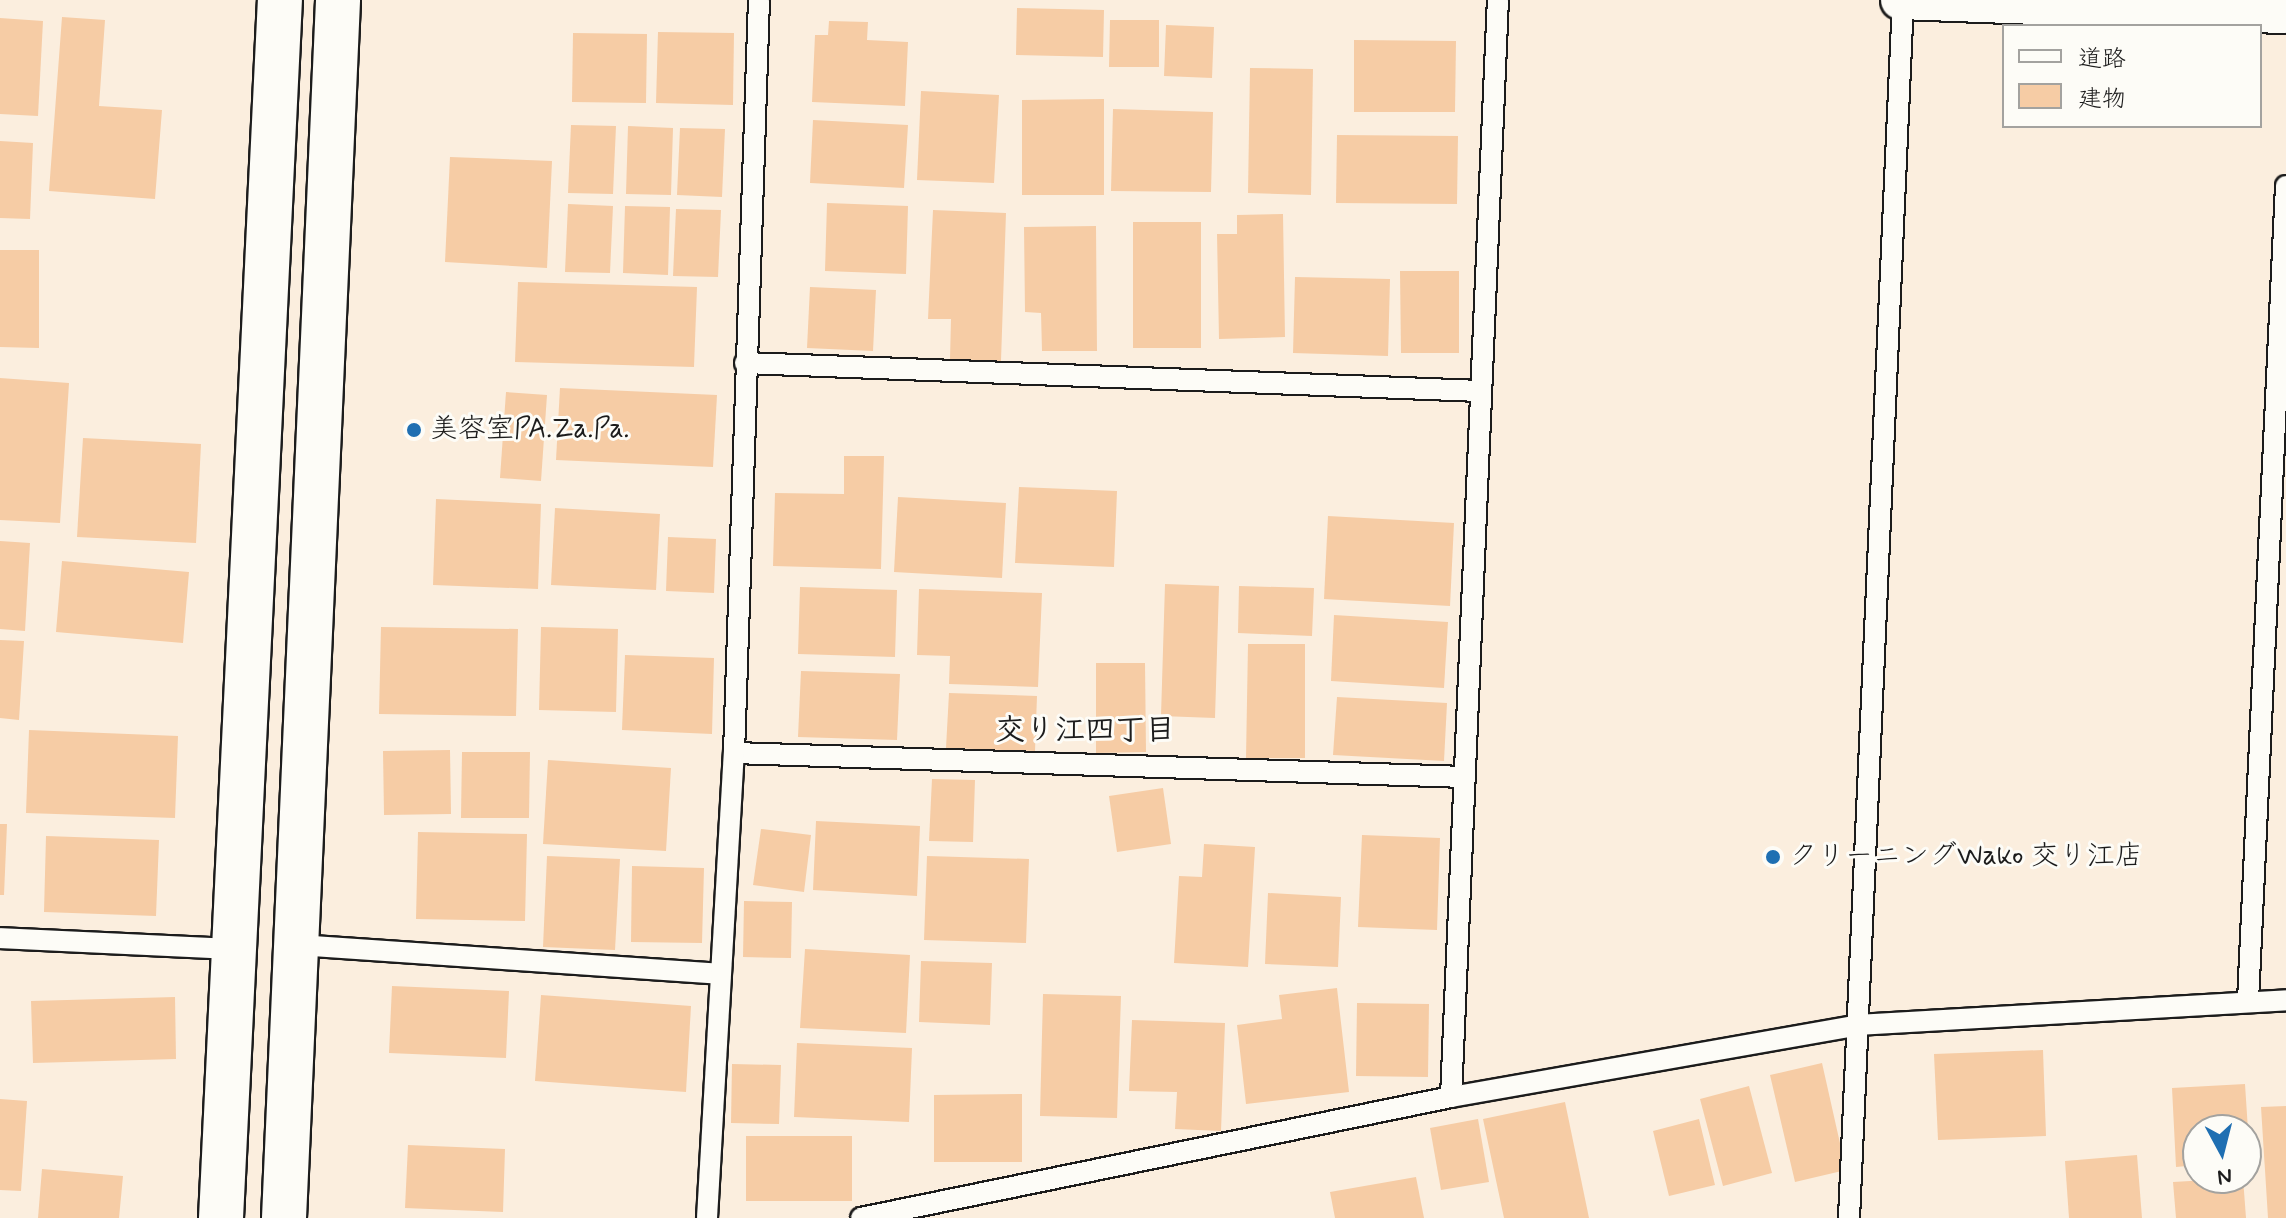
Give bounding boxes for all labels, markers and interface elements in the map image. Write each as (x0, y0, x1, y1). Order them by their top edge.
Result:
legend (2002, 24, 2262, 128)
text: 道路 (2078, 44, 2126, 75)
text: 建物 (2078, 84, 2126, 115)
place label: 美容室PA.Za.Pa. (430, 413, 629, 447)
marker: 美容室PA.Za.Pa. (405, 421, 423, 439)
district label: 交り江四丁目 (995, 713, 1175, 749)
place label: クリーニングWako 交り江店 (1789, 840, 2143, 874)
marker: クリーニングWako 交り江店 (1764, 848, 1782, 866)
north arrow (2182, 1114, 2262, 1194)
text: N (2216, 1161, 2234, 1191)

